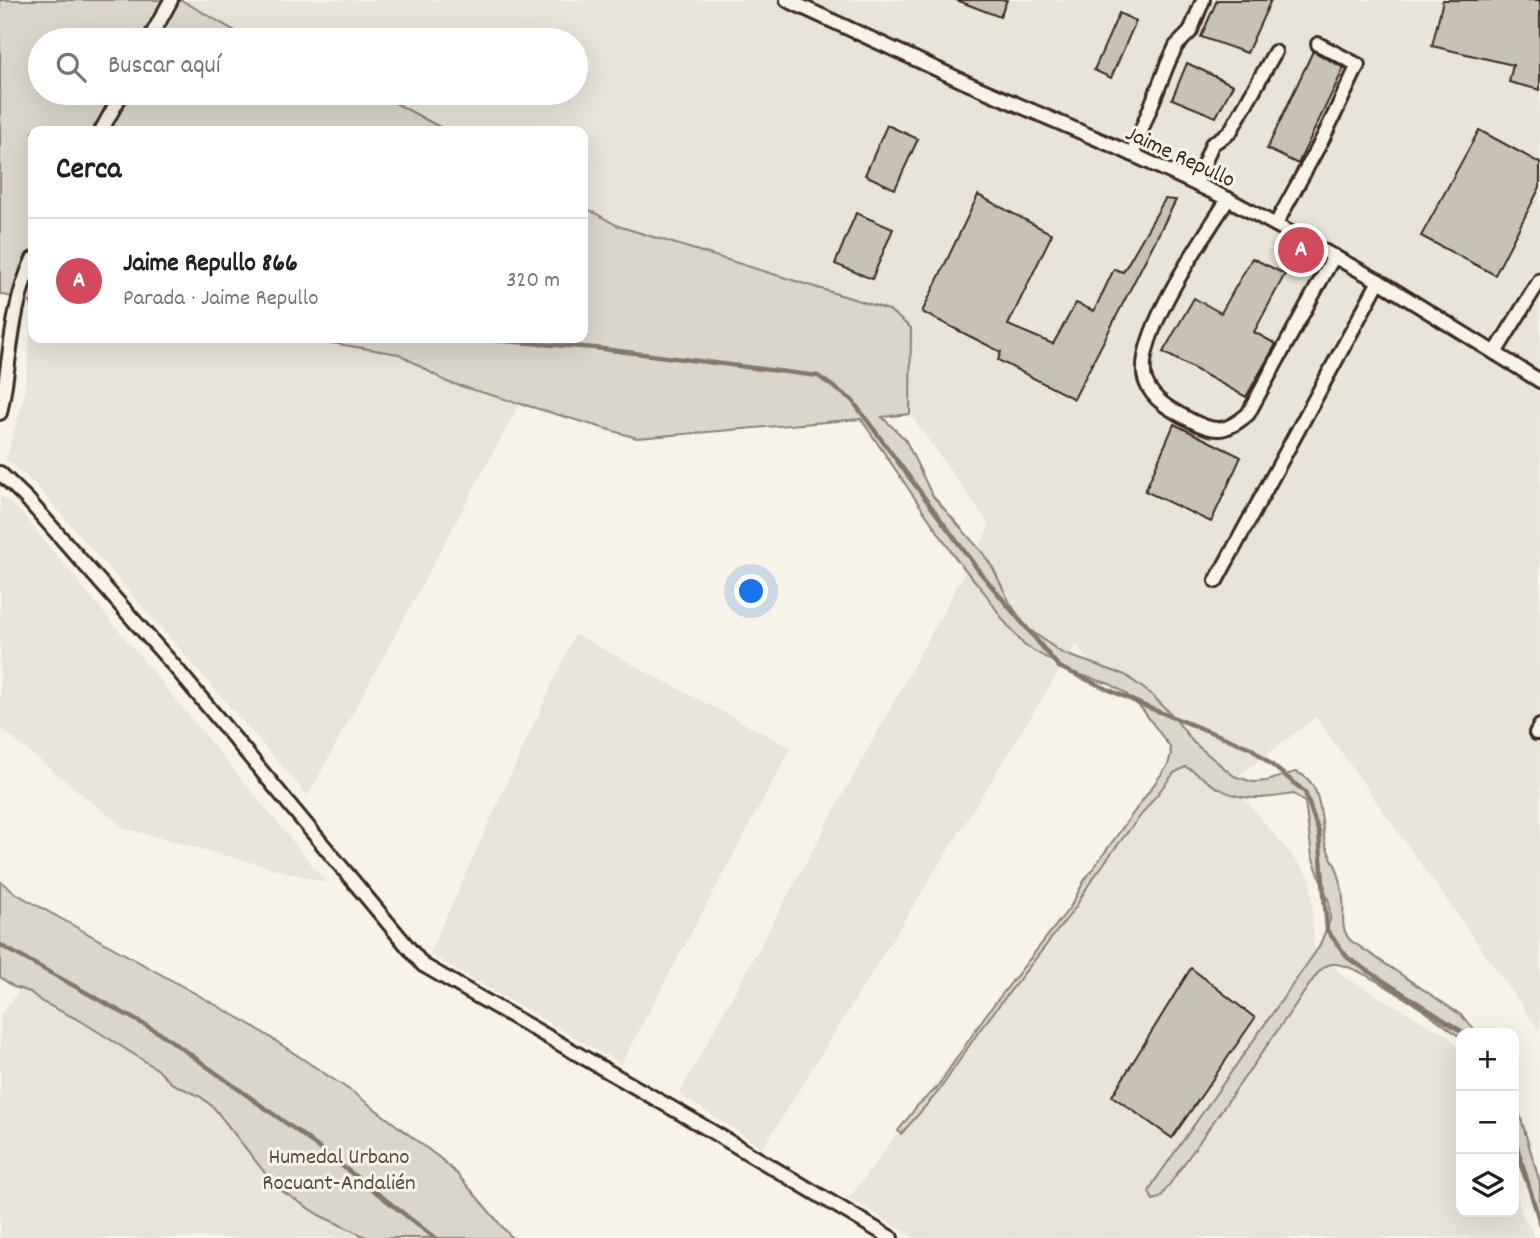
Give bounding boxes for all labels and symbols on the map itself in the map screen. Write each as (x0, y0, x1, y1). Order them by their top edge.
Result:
street label: Jaime Repullo (1119, 118, 1240, 198)
pin: A (1278, 224, 1324, 276)
your location (734, 574, 768, 608)
park label: Humedal Urbano Rocuant-Andalién (262, 1142, 416, 1201)

